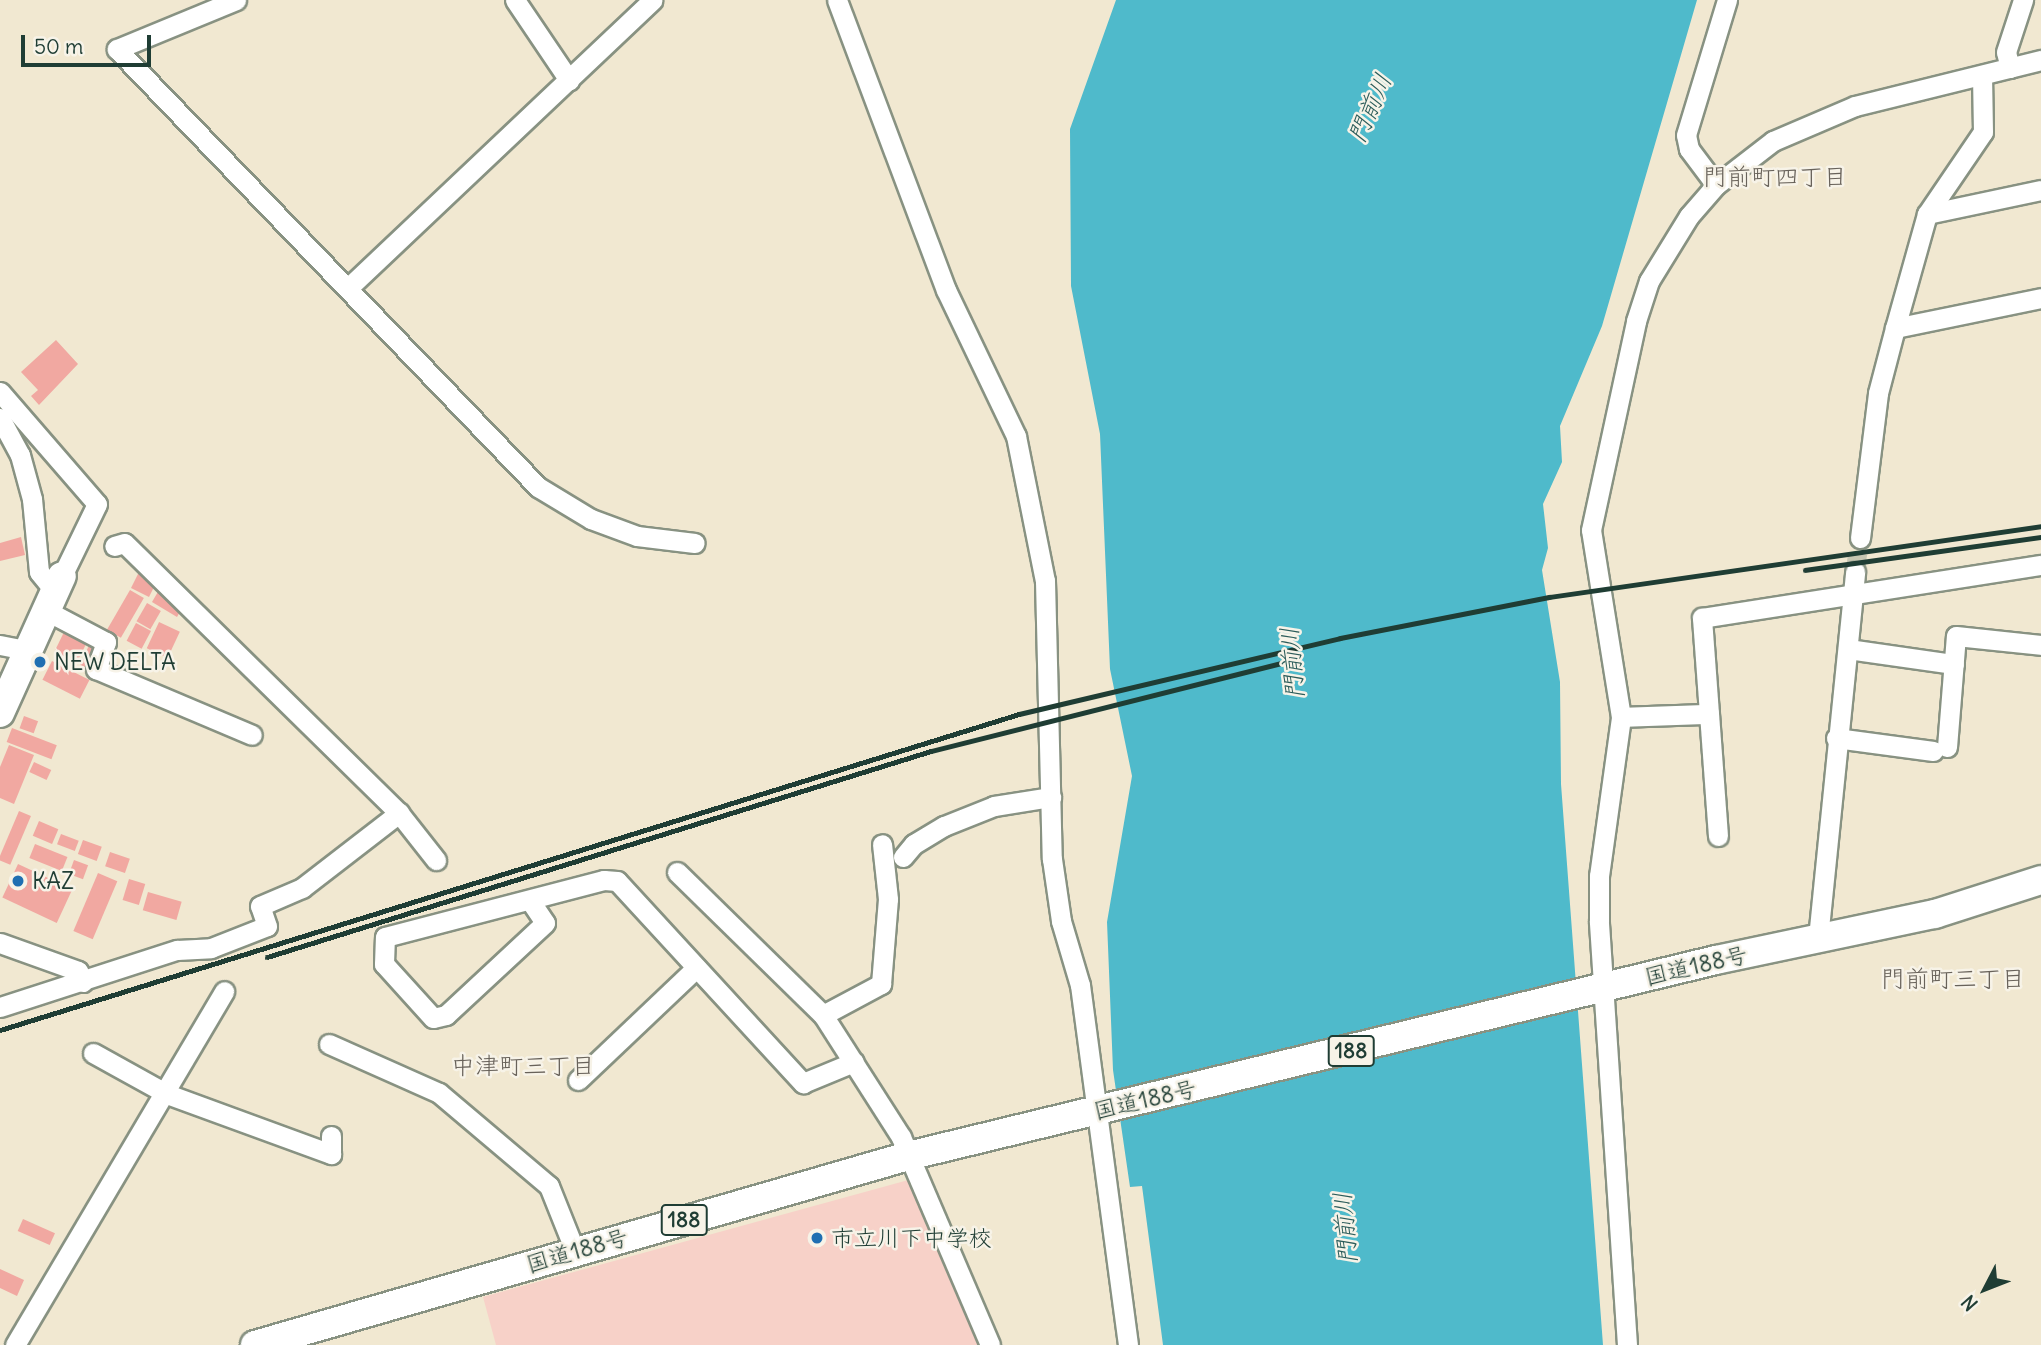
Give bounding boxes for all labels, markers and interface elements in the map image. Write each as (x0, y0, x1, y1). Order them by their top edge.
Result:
scale bar (24, 21, 154, 65)
text: 50 m (34, 33, 83, 60)
water label: 門前川 (1342, 69, 1398, 147)
district label: 門前町四丁目 (1703, 163, 1847, 191)
water label: 門前川 (1275, 626, 1309, 700)
place label: NEW DELTA (54, 648, 176, 676)
marker: NEW DELTA (32, 654, 48, 670)
place label: KAZ (32, 867, 74, 895)
marker: KAZ (10, 873, 26, 889)
street label: 国道188号 (1642, 941, 1750, 991)
district label: 門前町三丁目 (1881, 965, 2025, 993)
road number: 188 (1326, 1034, 1376, 1068)
district label: 中津町三丁目 (451, 1052, 595, 1080)
street label: 国道188号 (1091, 1075, 1199, 1125)
water label: 門前川 (1328, 1191, 1362, 1265)
road number: 188 (660, 1202, 708, 1238)
street label: 国道188号 (523, 1223, 631, 1279)
place label: 市立川下中学校 (831, 1224, 992, 1252)
marker: 市立川下中学校 (809, 1230, 825, 1246)
north arrow (1950, 1254, 2020, 1324)
text: N (1956, 1290, 1983, 1316)

